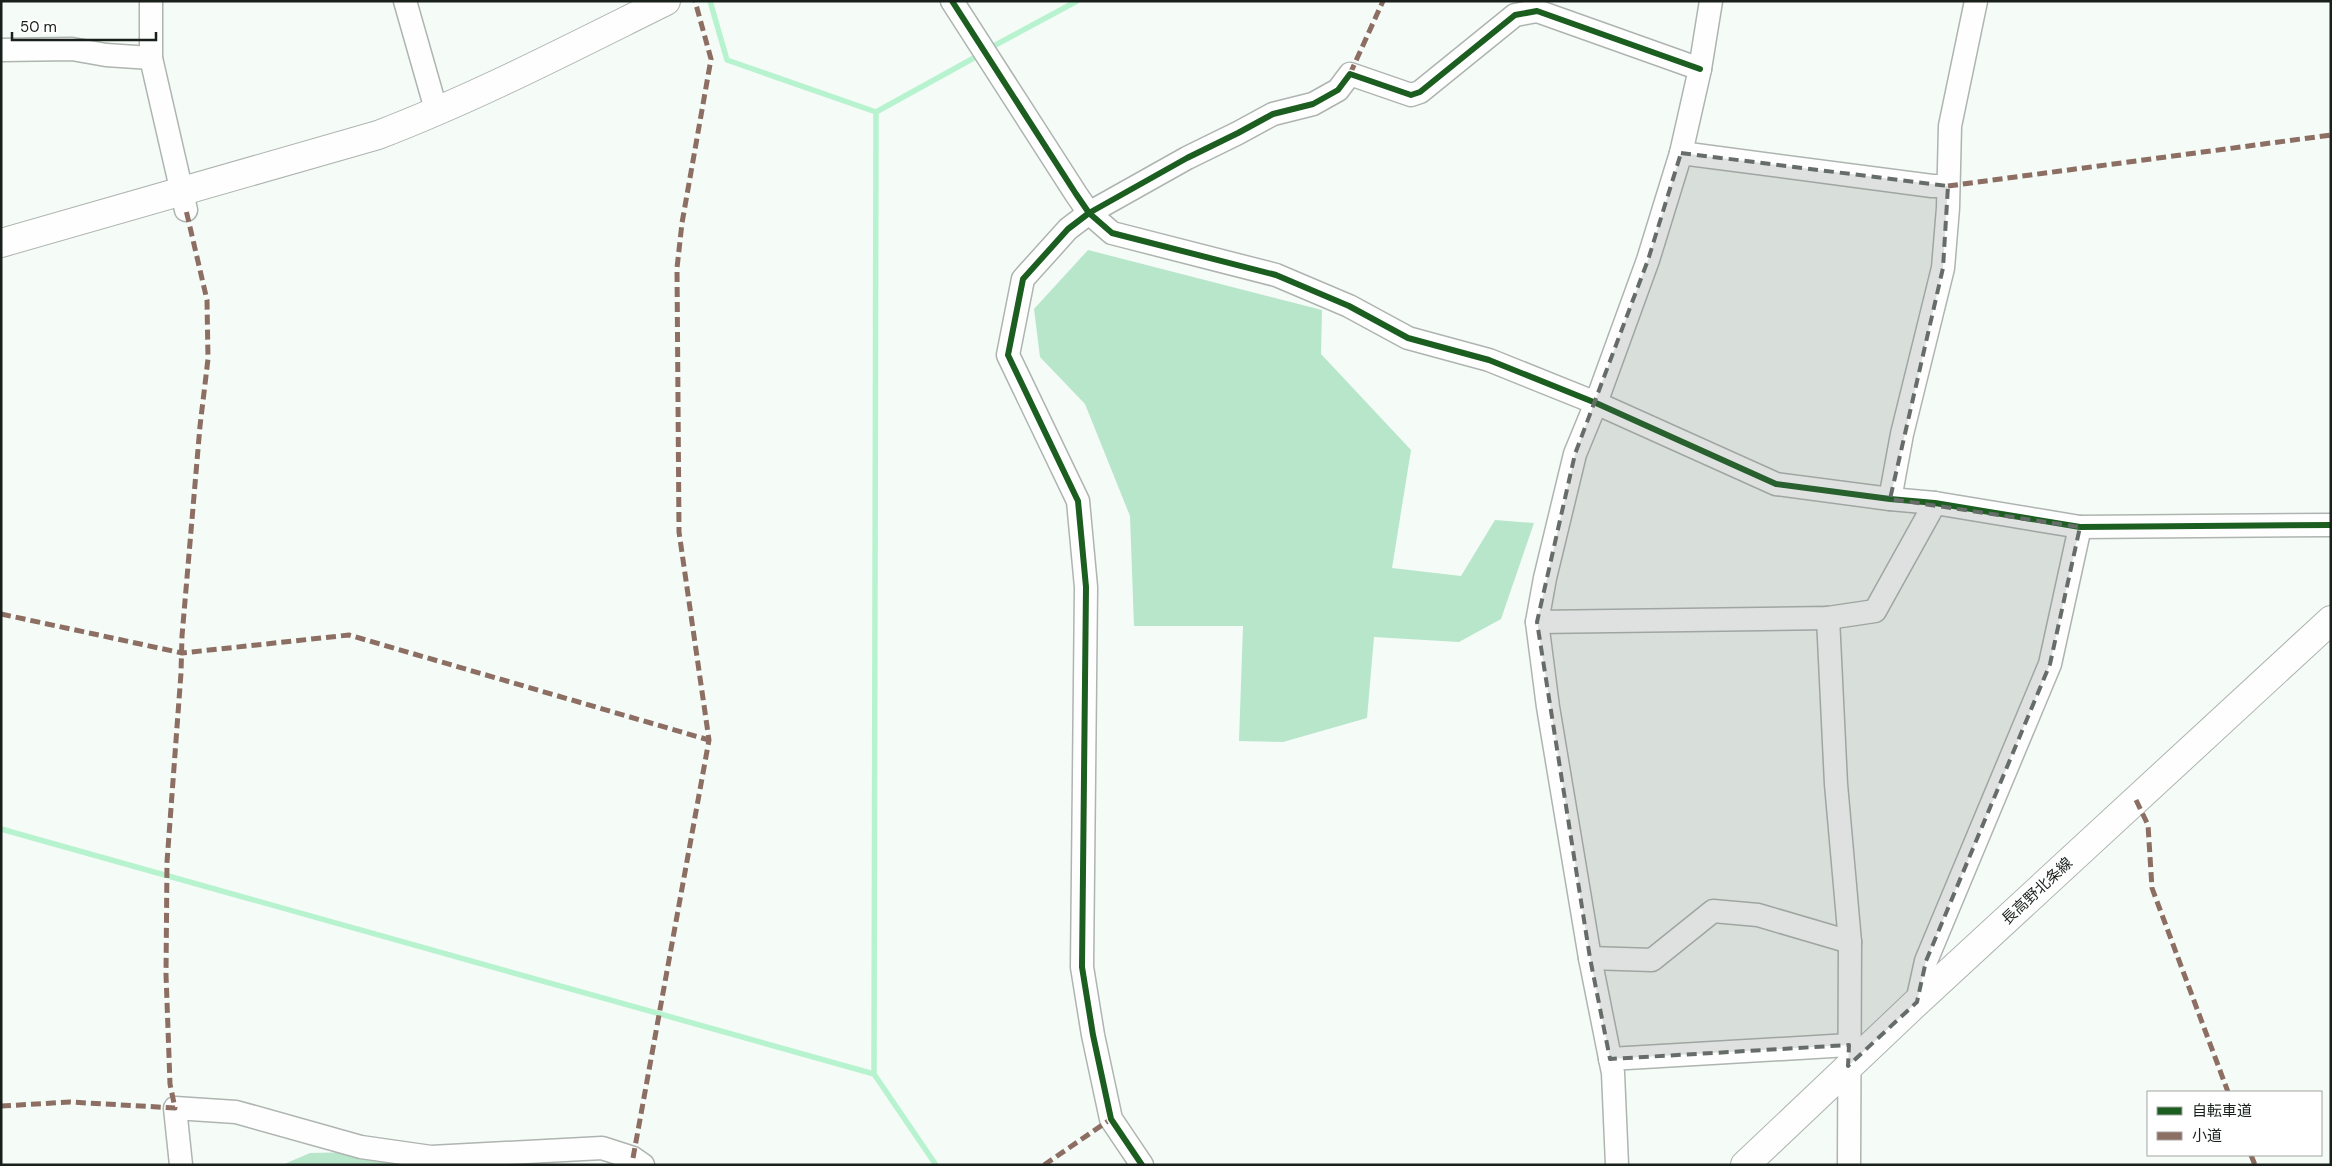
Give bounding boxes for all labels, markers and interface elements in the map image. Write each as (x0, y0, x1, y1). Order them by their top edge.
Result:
scale bar (12, 10, 156, 42)
text: 50 m (20, 17, 57, 37)
street label: 長高野北条線 (1997, 853, 2077, 929)
legend (2147, 1091, 2322, 1156)
text: 自転車道 (2192, 1101, 2252, 1121)
text: 小道 (2192, 1126, 2222, 1146)

